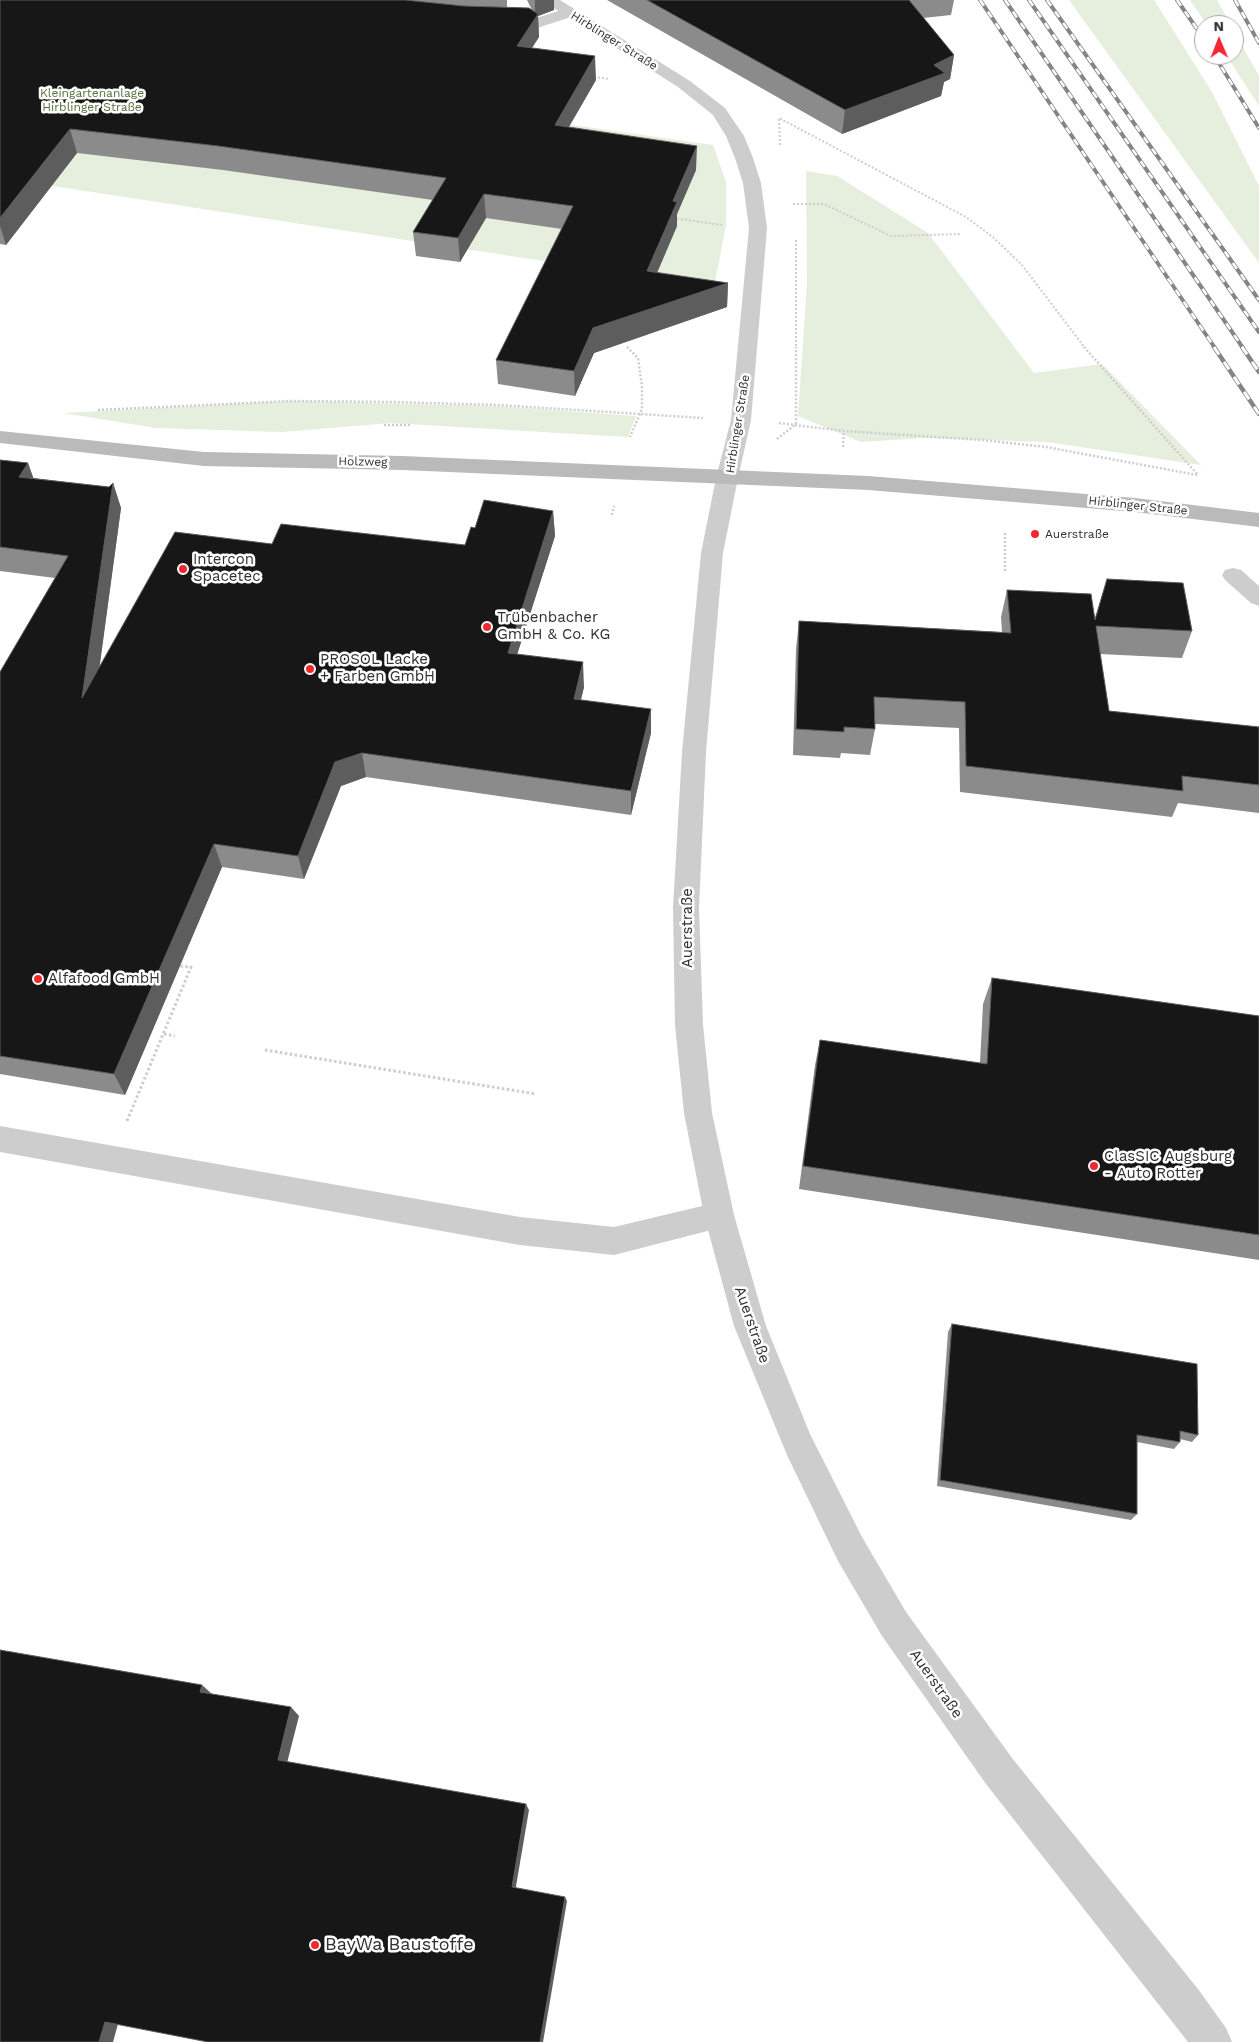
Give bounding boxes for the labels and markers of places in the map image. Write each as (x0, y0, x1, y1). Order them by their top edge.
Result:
place label: Auerstraße (1045, 527, 1109, 541)
marker: Auerstraße (1029, 528, 1041, 540)
place label: Intercon Spacetec (193, 551, 261, 586)
marker: Intercon Spacetec (177, 563, 189, 575)
place label: Trübenbacher GmbH & Co. KG (497, 609, 610, 644)
marker: Trübenbacher GmbH & Co. KG (481, 621, 493, 633)
place label: PROSOL Lacke + Farben GmbH (320, 651, 435, 686)
marker: PROSOL Lacke + Farben GmbH (304, 663, 316, 675)
place label: Alfafood GmbH (48, 970, 160, 988)
marker: Alfafood GmbH (32, 973, 44, 985)
place label: ClasSIC Augsburg - Auto Rotter (1104, 1148, 1232, 1183)
marker: ClasSIC Augsburg - Auto Rotter (1088, 1160, 1100, 1172)
place label: BayWa Baustoffe (325, 1934, 474, 1956)
marker: BayWa Baustoffe (309, 1939, 321, 1951)

